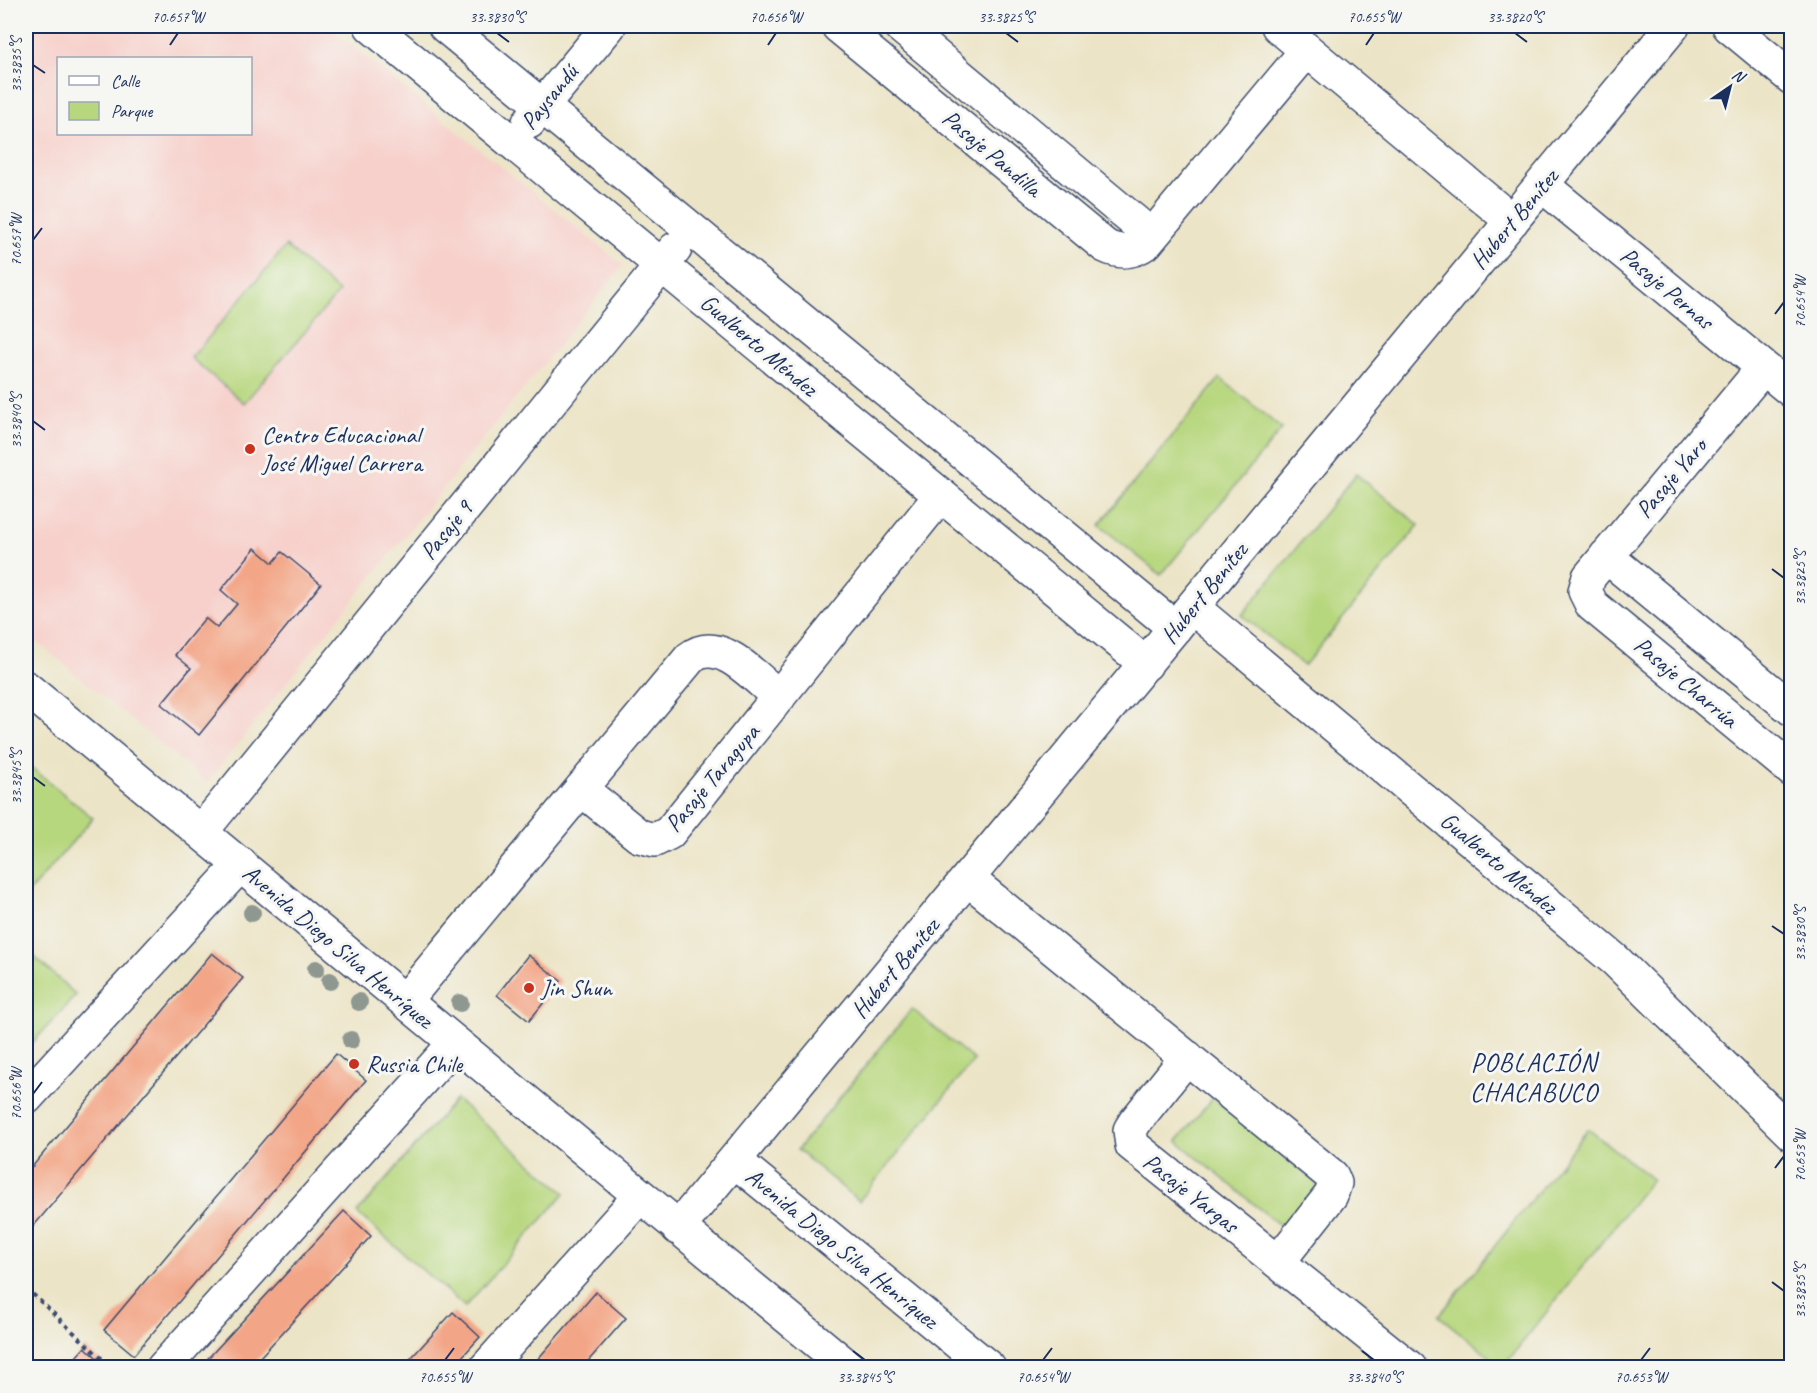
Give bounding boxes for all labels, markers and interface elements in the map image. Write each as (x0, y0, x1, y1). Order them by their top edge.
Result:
text: 70.657°W (152, 8, 207, 27)
text: 33.3830°S (469, 8, 527, 27)
text: 70.656°W (750, 8, 805, 27)
text: 33.3825°S (978, 8, 1036, 27)
text: 70.655°W (1348, 8, 1403, 27)
text: 33.3820°S (1487, 8, 1545, 27)
text: 33.3835°S (7, 35, 26, 93)
legend (57, 57, 252, 135)
street label: Paysandú (514, 57, 586, 136)
north arrow (1700, 57, 1760, 117)
text: N (1728, 64, 1750, 88)
text: Calle (111, 70, 140, 92)
text: Parque (111, 100, 153, 122)
street label: Pasaje Pandilla (936, 103, 1049, 205)
street label: Hubert Benítez (1463, 161, 1566, 275)
text: 70.657°W (7, 211, 26, 266)
street label: Pasaje Pernas (1614, 240, 1721, 337)
text: 70.654°W (1791, 273, 1810, 328)
street label: Gualberto Méndez (694, 287, 825, 404)
text: 33.3840°S (7, 391, 26, 449)
place label: Centro Educacional José Miguel Carrera (261, 420, 424, 478)
street label: Pasaje Yaro (1629, 430, 1715, 524)
marker: Centro Educacional José Miguel Carrera (243, 442, 257, 456)
street label: Pasaje 9 (413, 493, 480, 566)
street label: Hubert Benítez (1154, 534, 1255, 650)
text: 33.3825°S (1791, 548, 1810, 606)
street label: Pasaje Charrúa (1628, 630, 1745, 735)
street label: Pasaje Taragupa (658, 717, 767, 838)
text: 33.3845°S (7, 747, 26, 805)
street label: Gualberto Méndez (1434, 805, 1565, 922)
street label: Avenida Diego Silva Henríquez (237, 858, 441, 1036)
text: 33.3830°S (1791, 904, 1810, 962)
street label: Hubert Benítez (844, 910, 947, 1024)
place label: Jin Shun (540, 973, 613, 1003)
marker: Jin Shun (522, 981, 536, 995)
district label: POBLACIÓN CHACABUCO (1470, 1046, 1600, 1109)
place label: Russia Chile (366, 1049, 464, 1079)
marker: Russia Chile (347, 1057, 361, 1071)
text: 70.656°W (7, 1065, 26, 1120)
text: 70.653°W (1791, 1127, 1810, 1182)
street label: Pasaje Yargas (1137, 1146, 1246, 1241)
street label: Avenida Diego Silva Henríquez (740, 1161, 946, 1336)
text: 33.3835°S (1791, 1261, 1810, 1319)
text: 70.655°W (419, 1368, 474, 1387)
text: 33.3845°S (837, 1368, 895, 1387)
text: 70.654°W (1017, 1368, 1072, 1387)
text: 33.3840°S (1346, 1368, 1404, 1387)
text: 70.653°W (1615, 1368, 1670, 1387)

